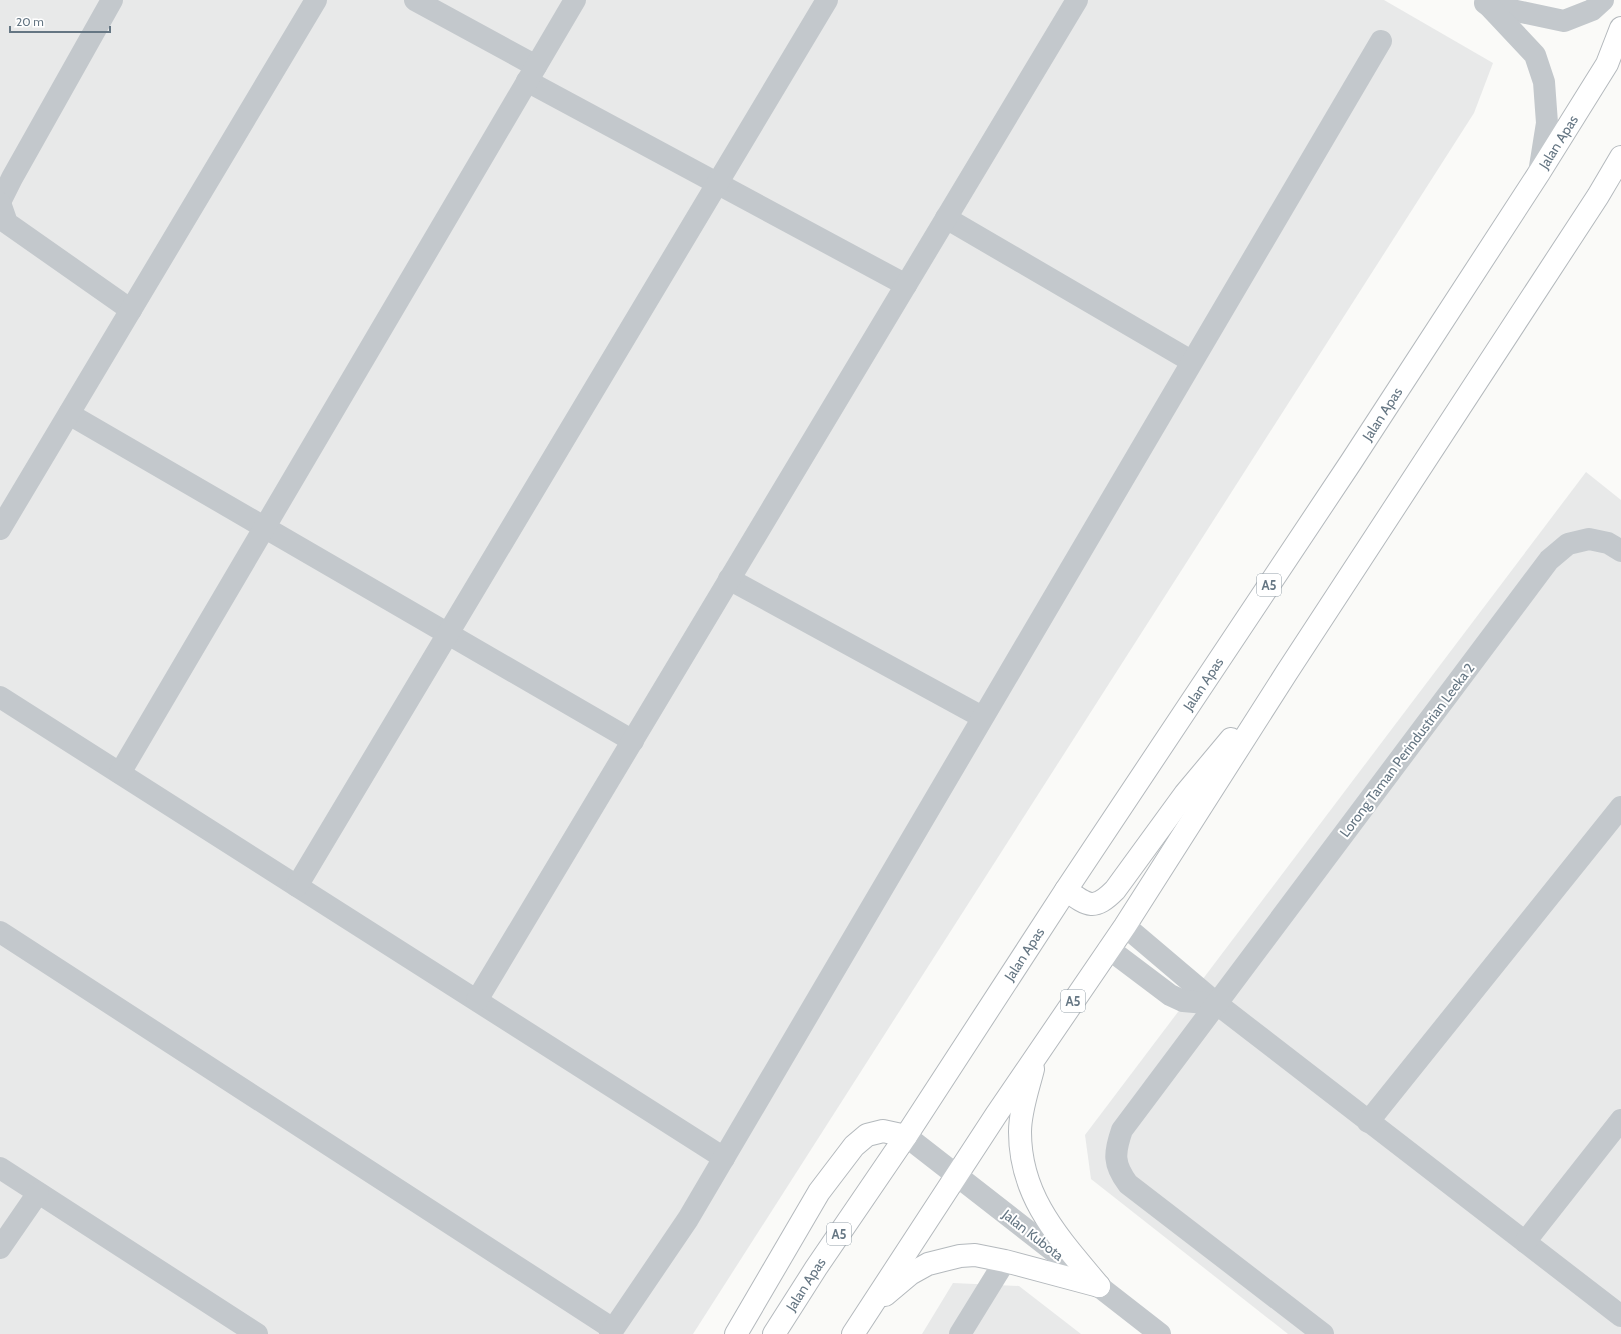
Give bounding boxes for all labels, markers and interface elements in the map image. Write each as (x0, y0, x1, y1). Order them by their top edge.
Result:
scale bar (10, 8, 110, 34)
text: 20 m (16, 14, 44, 29)
street label: Jalan Apas (1534, 112, 1582, 173)
street label: Jalan Apas (1358, 384, 1406, 445)
road number: A5 (1257, 574, 1281, 596)
street label: Jalan Apas (1178, 654, 1227, 715)
street label: Lorong Taman Perindustrian Leeka 2 (1336, 659, 1478, 841)
street label: Jalan Apas (1000, 924, 1048, 985)
road number: A5 (1061, 990, 1085, 1012)
street label: Jalan Kubota (998, 1205, 1067, 1265)
road number: A5 (827, 1223, 851, 1245)
street label: Jalan Apas (781, 1254, 830, 1315)

